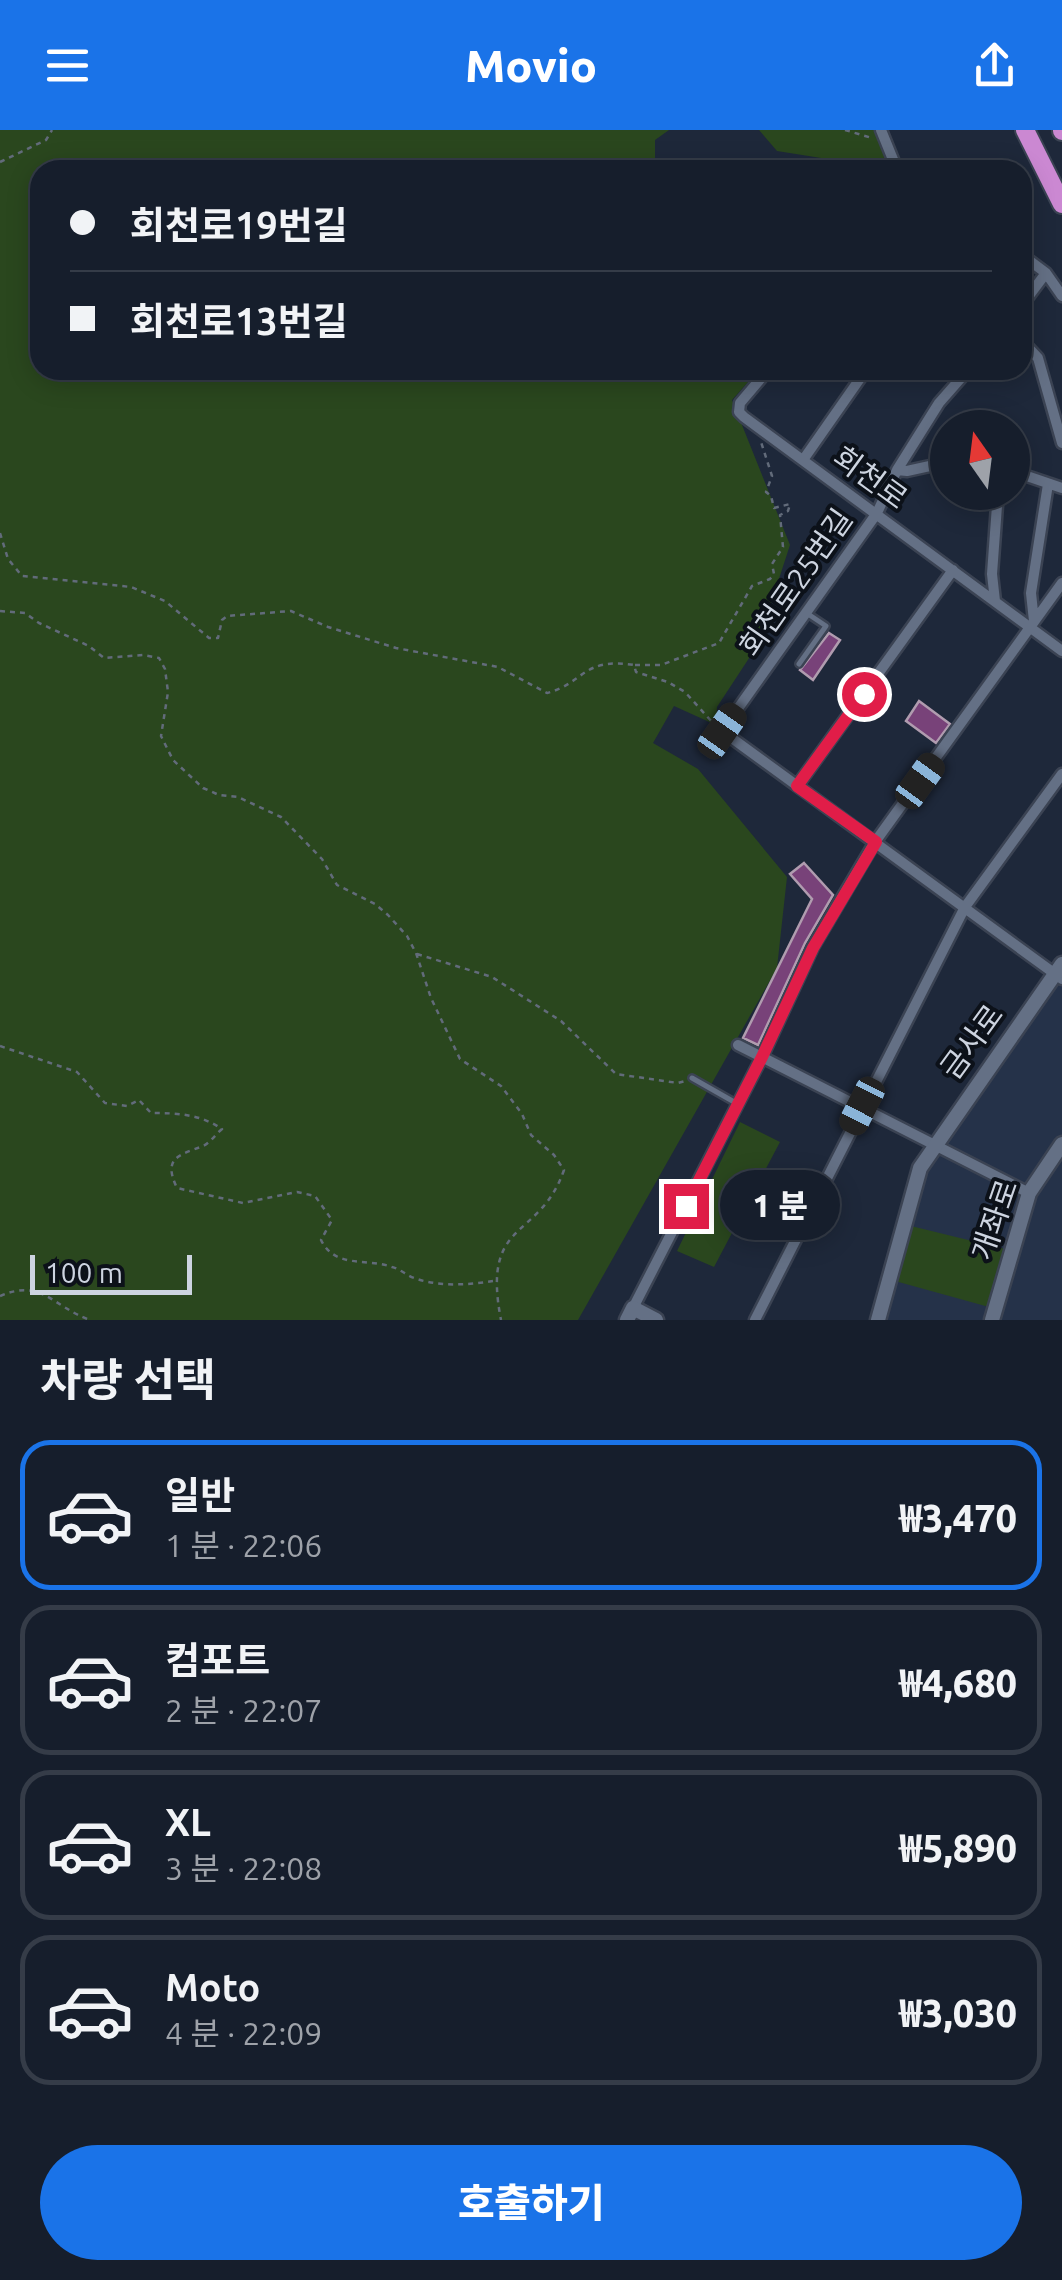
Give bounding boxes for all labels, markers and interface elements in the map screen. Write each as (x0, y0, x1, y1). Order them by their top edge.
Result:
icon: menu (40, 38, 95, 93)
icon: share (967, 38, 1022, 93)
text: Movio (465, 40, 597, 91)
text: 회천로19번길 (130, 204, 348, 246)
text: 회천로13번길 (130, 300, 348, 342)
north arrow (930, 410, 1030, 510)
map controls (930, 410, 1030, 510)
street label: 회천로 (827, 439, 914, 515)
street label: 회천로25번길 (732, 502, 858, 663)
route start (842, 672, 887, 717)
car (693, 698, 751, 764)
car (890, 748, 950, 814)
street label: 금사로 (933, 998, 1009, 1085)
car (835, 1072, 889, 1140)
callout: 1 분 (721, 1171, 841, 1241)
street label: 개좌로 (965, 1175, 1024, 1264)
route end (664, 1184, 709, 1229)
text: 1 분 (752, 1187, 808, 1223)
scale bar (30, 1250, 192, 1294)
text: 100 m (45, 1257, 123, 1288)
text: 차량 선택 (40, 1354, 216, 1405)
icon: car (45, 1470, 135, 1560)
text: 일반 (165, 1474, 235, 1516)
text: ₩3,470 (899, 1497, 1017, 1539)
text: 1 분 · 22:06 (165, 1527, 322, 1563)
icon: car (45, 1635, 135, 1725)
text: 컴포트 (165, 1639, 270, 1681)
text: ₩4,680 (899, 1662, 1017, 1704)
text: 2 분 · 22:07 (165, 1692, 322, 1728)
icon: car (45, 1800, 135, 1890)
text: XL (165, 1801, 211, 1843)
text: ₩5,890 (899, 1827, 1017, 1869)
text: 3 분 · 22:08 (165, 1850, 322, 1886)
icon: car (45, 1965, 135, 2055)
text: Moto (165, 1966, 260, 2008)
text: ₩3,030 (899, 1992, 1017, 2034)
text: 4 분 · 22:09 (165, 2015, 322, 2051)
button: 호출하기 (40, 2145, 1022, 2260)

